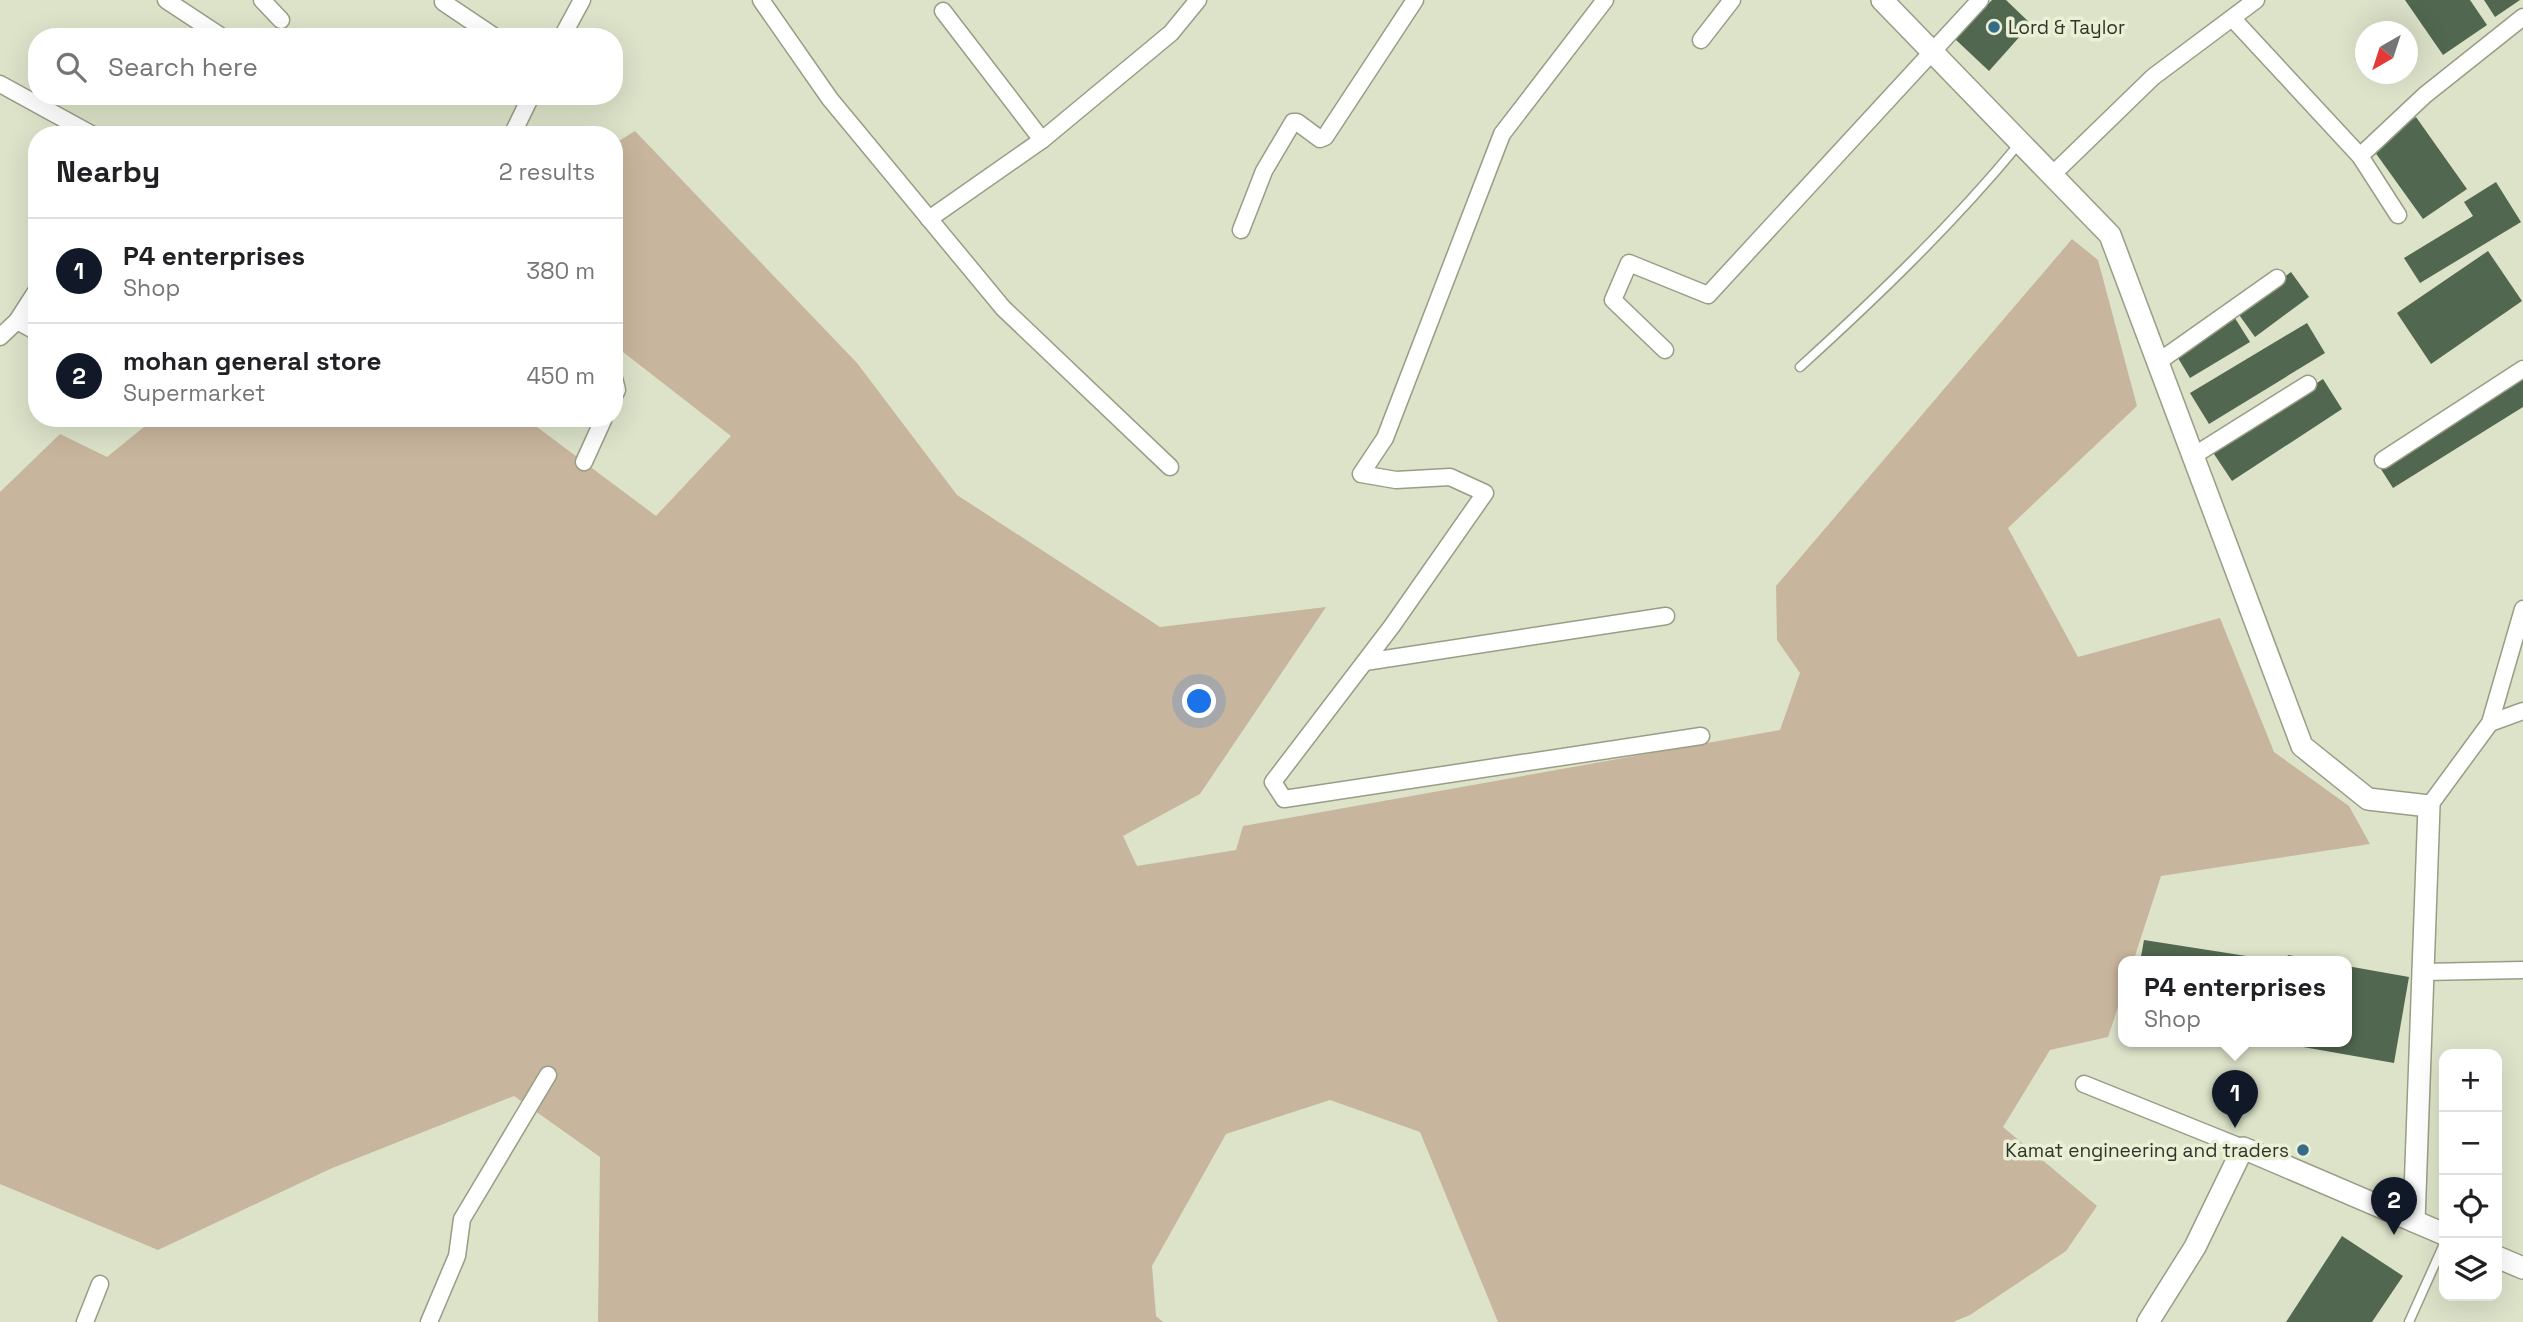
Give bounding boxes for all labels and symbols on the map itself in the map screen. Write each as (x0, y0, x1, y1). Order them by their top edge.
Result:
place label: Lord & Taylor (2008, 15, 2125, 40)
marker: Lord & Taylor (1986, 19, 2002, 35)
north arrow (2355, 21, 2418, 84)
your location (1182, 684, 1216, 718)
pin: 1 (2212, 1070, 2258, 1128)
place label: Kamat engineering and traders (2005, 1138, 2289, 1163)
marker: Kamat engineering and traders (2295, 1142, 2311, 1158)
pin: 2 (2371, 1177, 2417, 1235)

